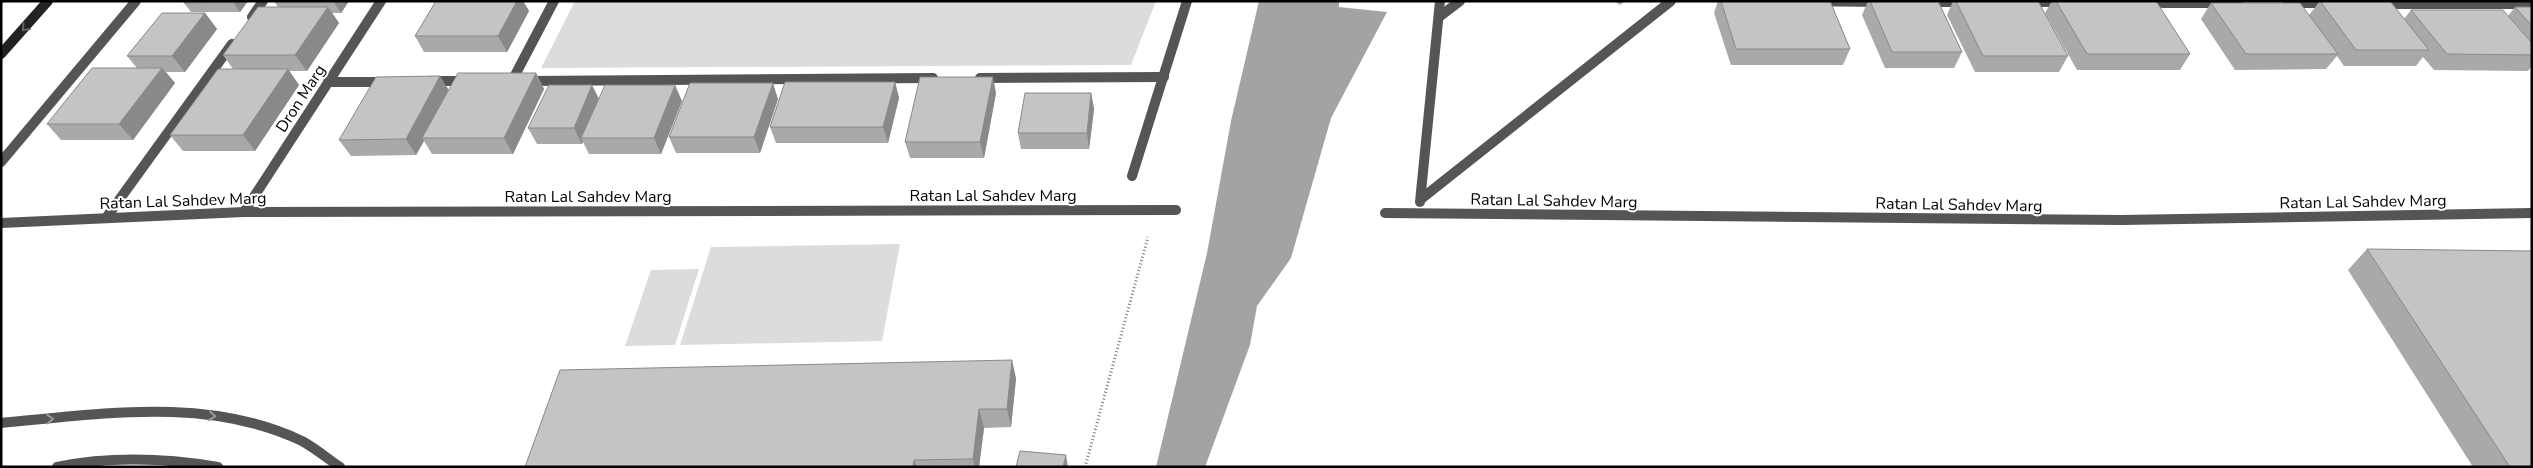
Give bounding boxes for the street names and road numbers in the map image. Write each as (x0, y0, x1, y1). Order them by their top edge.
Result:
street label: Dron Marg (271, 60, 331, 137)
street label: Ratan Lal Sahdev Marg (909, 185, 1077, 207)
street label: Ratan Lal Sahdev Marg (504, 186, 672, 208)
street label: Ratan Lal Sahdev Marg (99, 187, 267, 215)
street label: Ratan Lal Sahdev Marg (1470, 189, 1638, 213)
street label: Ratan Lal Sahdev Marg (2279, 190, 2447, 214)
street label: Ratan Lal Sahdev Marg (1875, 193, 2043, 217)

